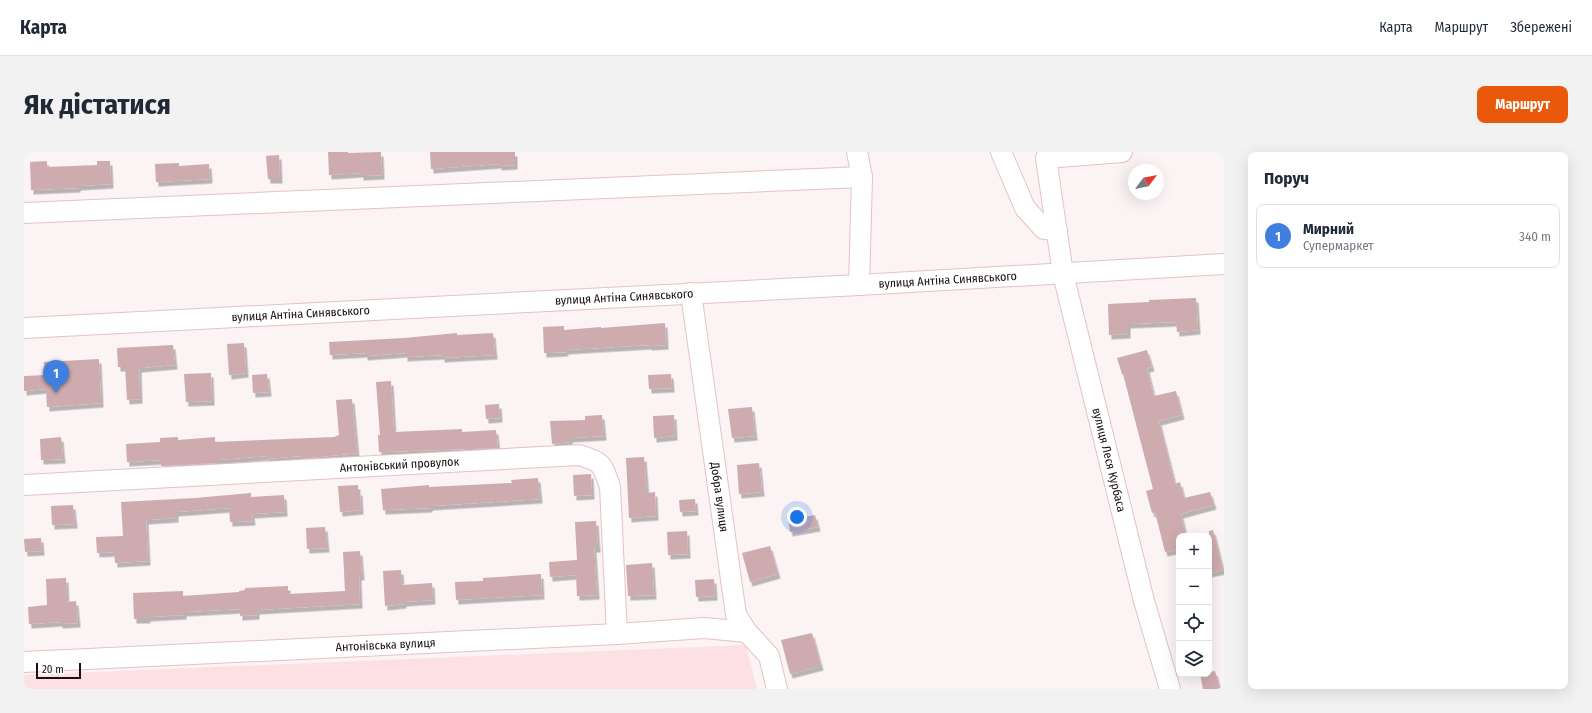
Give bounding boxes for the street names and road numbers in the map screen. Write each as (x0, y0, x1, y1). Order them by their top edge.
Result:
street label: вулиця Антіна Синявського (878, 269, 1017, 291)
street label: вулиця Антіна Синявського (555, 287, 694, 308)
street label: вулиця Антіна Синявського (231, 303, 370, 324)
street label: вулиця Леся Курбаса (1089, 406, 1129, 514)
street label: Антонівський провулок (339, 454, 460, 475)
street label: Добра вулиця (708, 460, 731, 533)
street label: Антонівська вулиця (335, 636, 436, 654)

